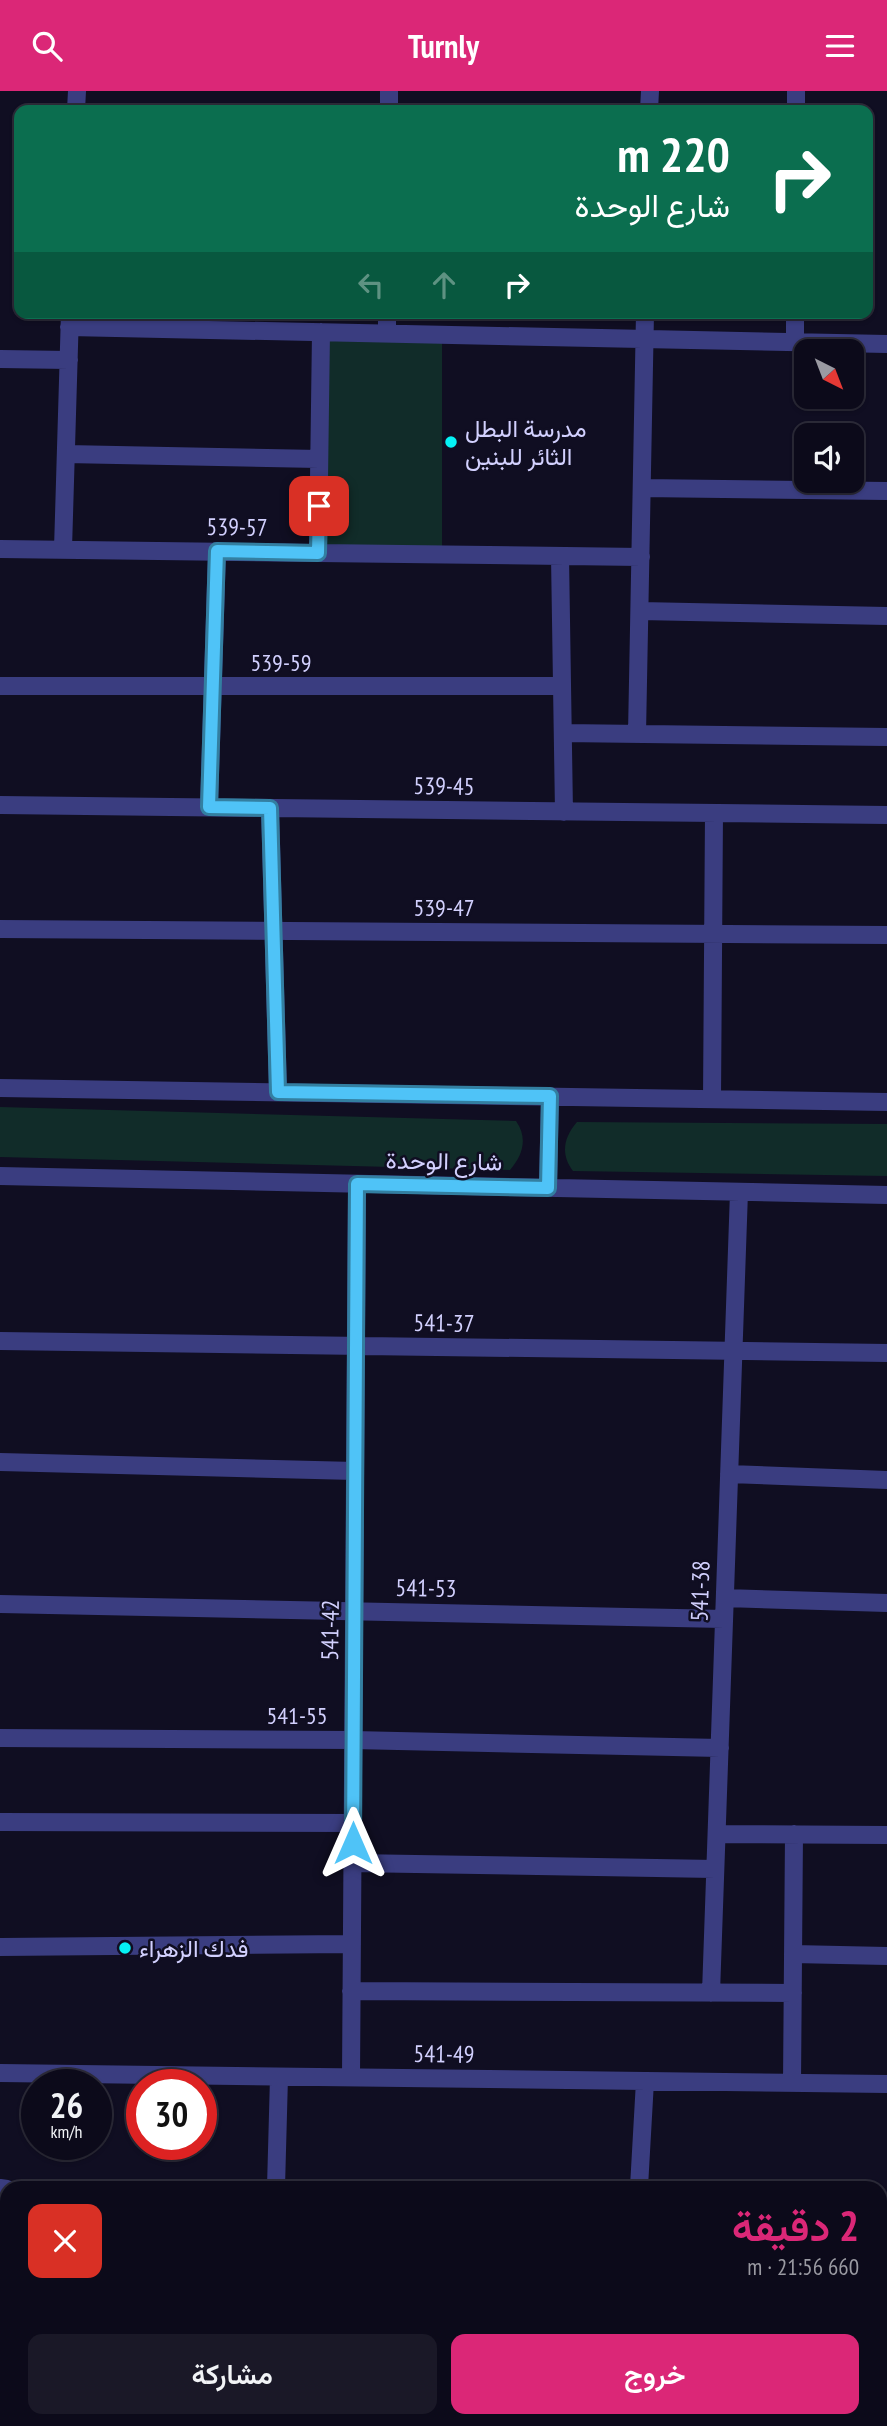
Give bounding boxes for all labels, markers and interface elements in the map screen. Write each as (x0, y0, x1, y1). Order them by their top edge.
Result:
text: Turnly (408, 25, 479, 67)
icon: search (28, 27, 66, 65)
icon: menu (821, 27, 859, 65)
text: 220 m (617, 122, 730, 186)
icon: right (754, 133, 845, 224)
text: شارع الوحدة (575, 184, 730, 226)
icon: left (352, 266, 390, 304)
icon: ahead (425, 266, 463, 304)
icon: right (498, 266, 536, 304)
north arrow (794, 339, 864, 409)
map controls (794, 339, 864, 493)
place label: مدرسة البطل الثائر للبنين (465, 413, 586, 472)
button: sound (794, 423, 864, 493)
marker: مدرسة البطل الثائر للبنين (443, 434, 459, 450)
pin (289, 476, 349, 536)
icon: arrive (300, 487, 338, 525)
street label: 539-57 (206, 511, 268, 543)
street label: 539-59 (251, 647, 311, 678)
street label: 539-45 (413, 770, 475, 802)
street label: 539-47 (414, 892, 474, 923)
street label: شارع الوحدة (385, 1144, 503, 1179)
street label: 541-37 (413, 1307, 475, 1339)
street label: 541-38 (683, 1560, 717, 1622)
street label: 541-53 (395, 1572, 457, 1604)
street label: 541-42 (314, 1599, 346, 1661)
street label: 541-55 (267, 1700, 327, 1731)
position arrow (316, 1806, 390, 1880)
place label: فدك الزهراء (139, 1933, 248, 1964)
marker: فدك الزهراء (117, 1940, 133, 1956)
street label: 541-49 (413, 2038, 475, 2070)
speed limit sign: 30 (126, 2069, 217, 2160)
text: 26 (50, 2082, 83, 2128)
text: km/h (51, 2120, 82, 2143)
text: 2 دقيقة (732, 2198, 859, 2253)
button: close (28, 2204, 102, 2278)
text: 660 m · 21:56 (747, 2252, 859, 2281)
button: مشاركة (28, 2334, 437, 2414)
button: خروج (451, 2334, 859, 2414)

